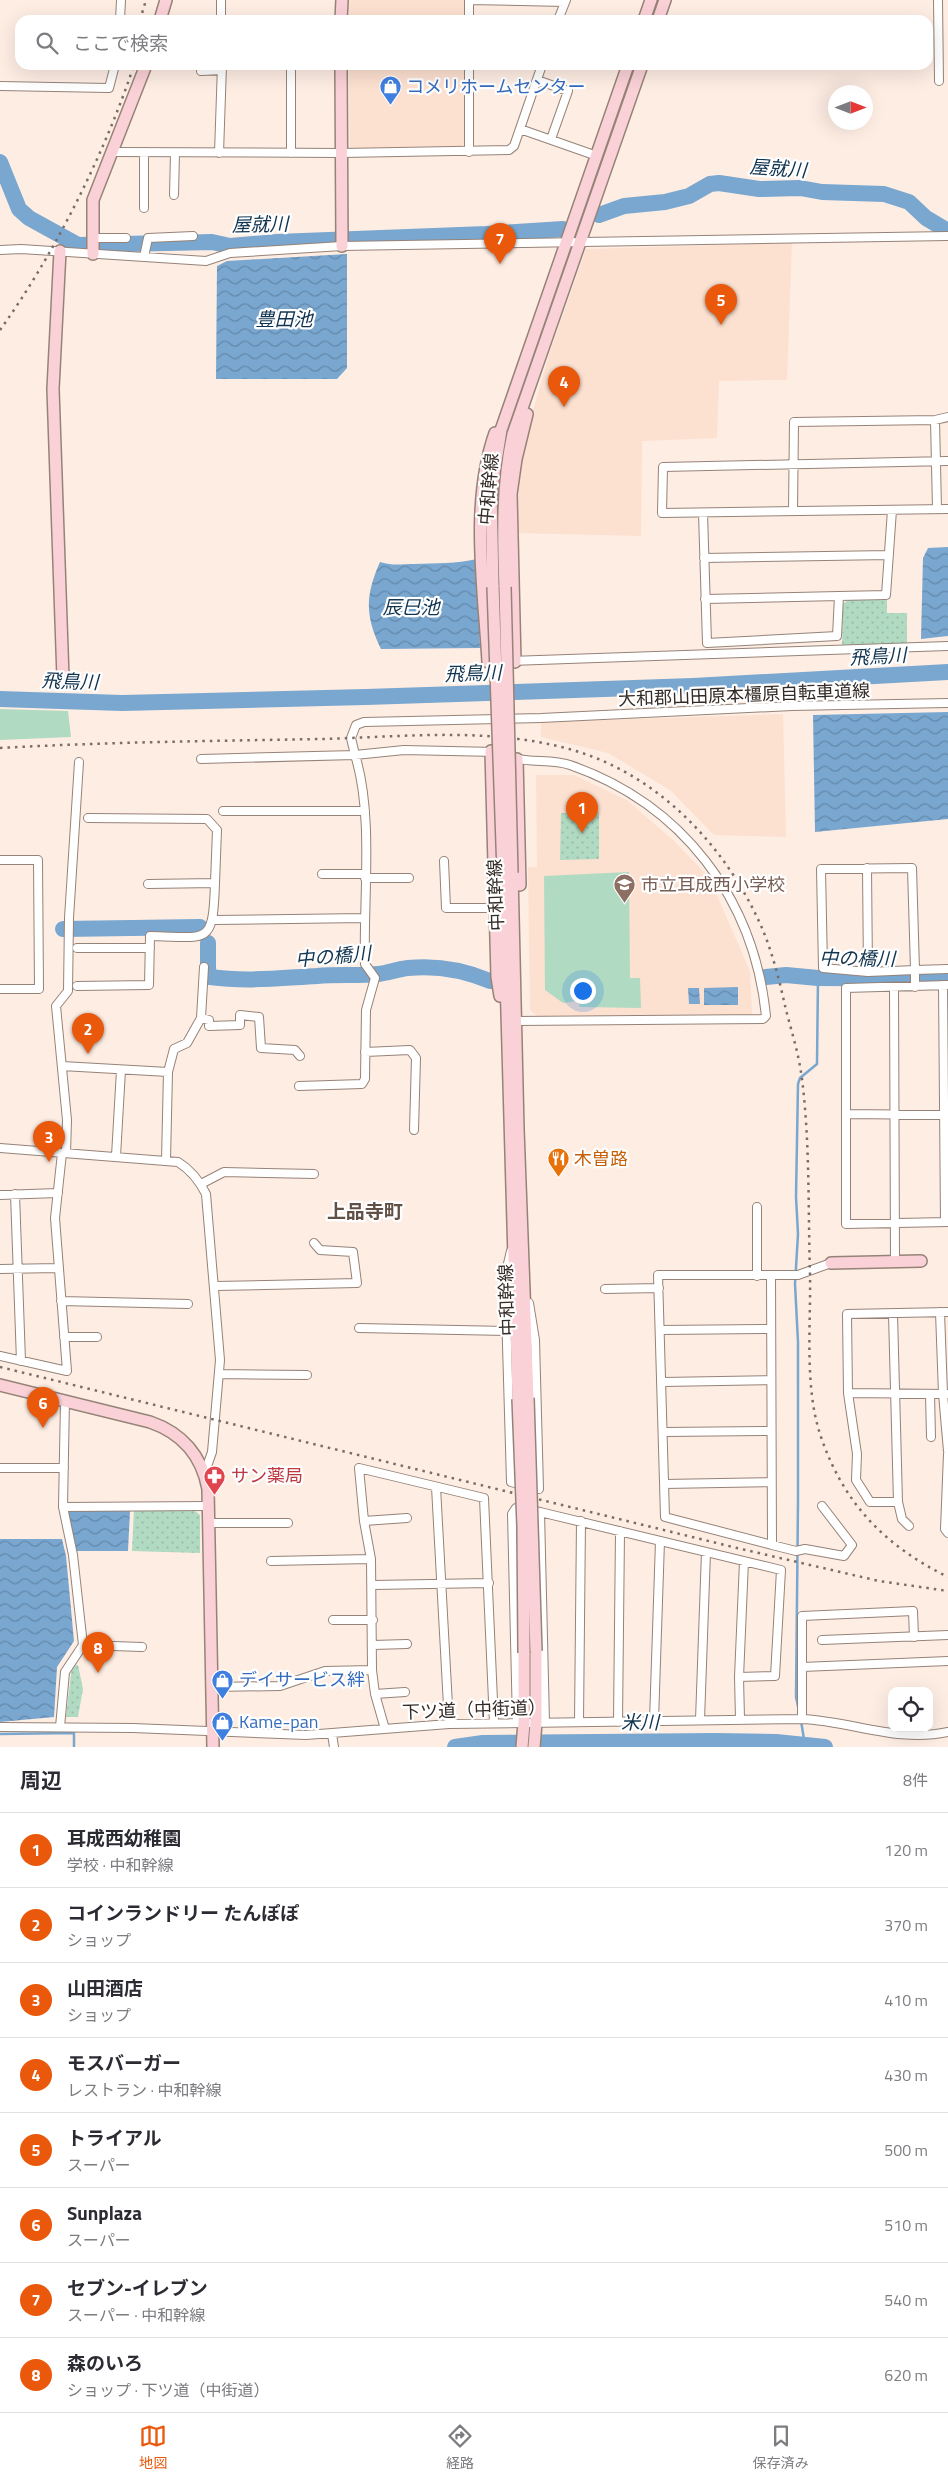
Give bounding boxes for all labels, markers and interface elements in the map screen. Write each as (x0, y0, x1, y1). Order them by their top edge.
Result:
search box (15, 15, 933, 70)
text: ここで検索 (73, 28, 168, 57)
icon: search (33, 29, 61, 57)
place label: コメリホームセンター (406, 73, 585, 100)
shop icon: コメリホームセンター (378, 75, 402, 106)
north arrow (828, 85, 873, 130)
water label: 屋就川 (749, 151, 809, 184)
water label: 屋就川 (231, 208, 291, 238)
pin: 7 (484, 223, 516, 264)
pin: 5 (705, 284, 737, 325)
water label: 豊田池 (255, 304, 314, 333)
pin: 4 (548, 366, 580, 407)
street label: 中和幹線 (472, 452, 505, 526)
water label: 辰巳池 (382, 592, 441, 621)
water label: 飛鳥川 (849, 639, 909, 671)
water label: 飛鳥川 (444, 657, 504, 688)
water label: 飛鳥川 (41, 665, 101, 696)
street label: 大和郡山田原本橿原自転車道線 (618, 677, 870, 712)
pin: 1 (566, 792, 598, 833)
street label: 中和幹線 (481, 859, 510, 931)
place label: 市立耳成西小学校 (641, 871, 785, 898)
school or university icon: 市立耳成西小学校 (613, 873, 637, 904)
water label: 中の橋川 (294, 938, 374, 973)
water label: 中の橋川 (819, 942, 897, 973)
your location (570, 978, 596, 1004)
pin: 2 (72, 1013, 104, 1054)
pin: 3 (33, 1121, 65, 1162)
place label: 木曽路 (574, 1145, 628, 1172)
restaurant icon: 木曽路 (546, 1147, 570, 1178)
district label: 上品寺町 (327, 1196, 403, 1225)
street label: 中和幹線 (492, 1264, 521, 1336)
pin: 6 (27, 1387, 59, 1428)
place label: サン薬局 (231, 1462, 303, 1489)
pharmacy icon: サン薬局 (203, 1464, 227, 1495)
pin: 8 (82, 1632, 114, 1673)
place label: デイサービス絆 (239, 1666, 365, 1693)
shop icon: デイサービス絆 (211, 1668, 235, 1699)
map controls (888, 1687, 933, 1732)
button: locate (888, 1687, 933, 1732)
street label: 下ツ道（中街道） (402, 1693, 546, 1726)
water label: 米川 (621, 1707, 661, 1736)
place label: Kame-pan (239, 1708, 318, 1735)
shop icon: Kame-pan (211, 1710, 235, 1741)
text: 周辺 (20, 1764, 62, 1796)
text: 8件 (903, 1768, 928, 1792)
text: 耳成西幼稚園 (67, 1823, 181, 1852)
text: 1 (32, 1838, 40, 1862)
text: 120 m (884, 1838, 928, 1862)
text: 学校 · 中和幹線 (67, 1853, 174, 1877)
text: コインランドリー たんぽぽ (67, 1898, 299, 1927)
text: 2 (32, 1913, 40, 1937)
text: 370 m (884, 1913, 928, 1937)
text: ショップ (67, 1928, 131, 1952)
text: 山田酒店 (67, 1973, 143, 2002)
text: 3 (32, 1988, 40, 2012)
text: 410 m (884, 1988, 928, 2012)
text: ショップ (67, 2003, 131, 2027)
text: モスバーガー (67, 2048, 181, 2077)
text: 4 (32, 2063, 40, 2087)
text: 430 m (884, 2063, 928, 2087)
text: レストラン · 中和幹線 (67, 2078, 222, 2102)
text: トライアル (67, 2123, 162, 2152)
text: 5 (32, 2138, 40, 2162)
text: 500 m (884, 2138, 928, 2162)
text: スーパー (67, 2153, 131, 2177)
text: Sunplaza (67, 2198, 142, 2227)
text: 6 (32, 2213, 40, 2237)
text: 510 m (884, 2213, 928, 2237)
text: スーパー (67, 2228, 131, 2252)
text: セブン-イレブン (67, 2273, 208, 2302)
text: 7 (32, 2288, 40, 2312)
text: 540 m (884, 2288, 928, 2312)
text: スーパー · 中和幹線 (67, 2303, 205, 2327)
text: 森のいろ (67, 2348, 143, 2377)
text: 8 (32, 2363, 40, 2387)
text: 620 m (884, 2363, 928, 2387)
text: ショップ · 下ツ道（中街道） (67, 2378, 270, 2402)
tab: 地図 (139, 2422, 167, 2473)
tab: 経路 (446, 2422, 474, 2473)
tab: 保存済み (753, 2422, 809, 2473)

